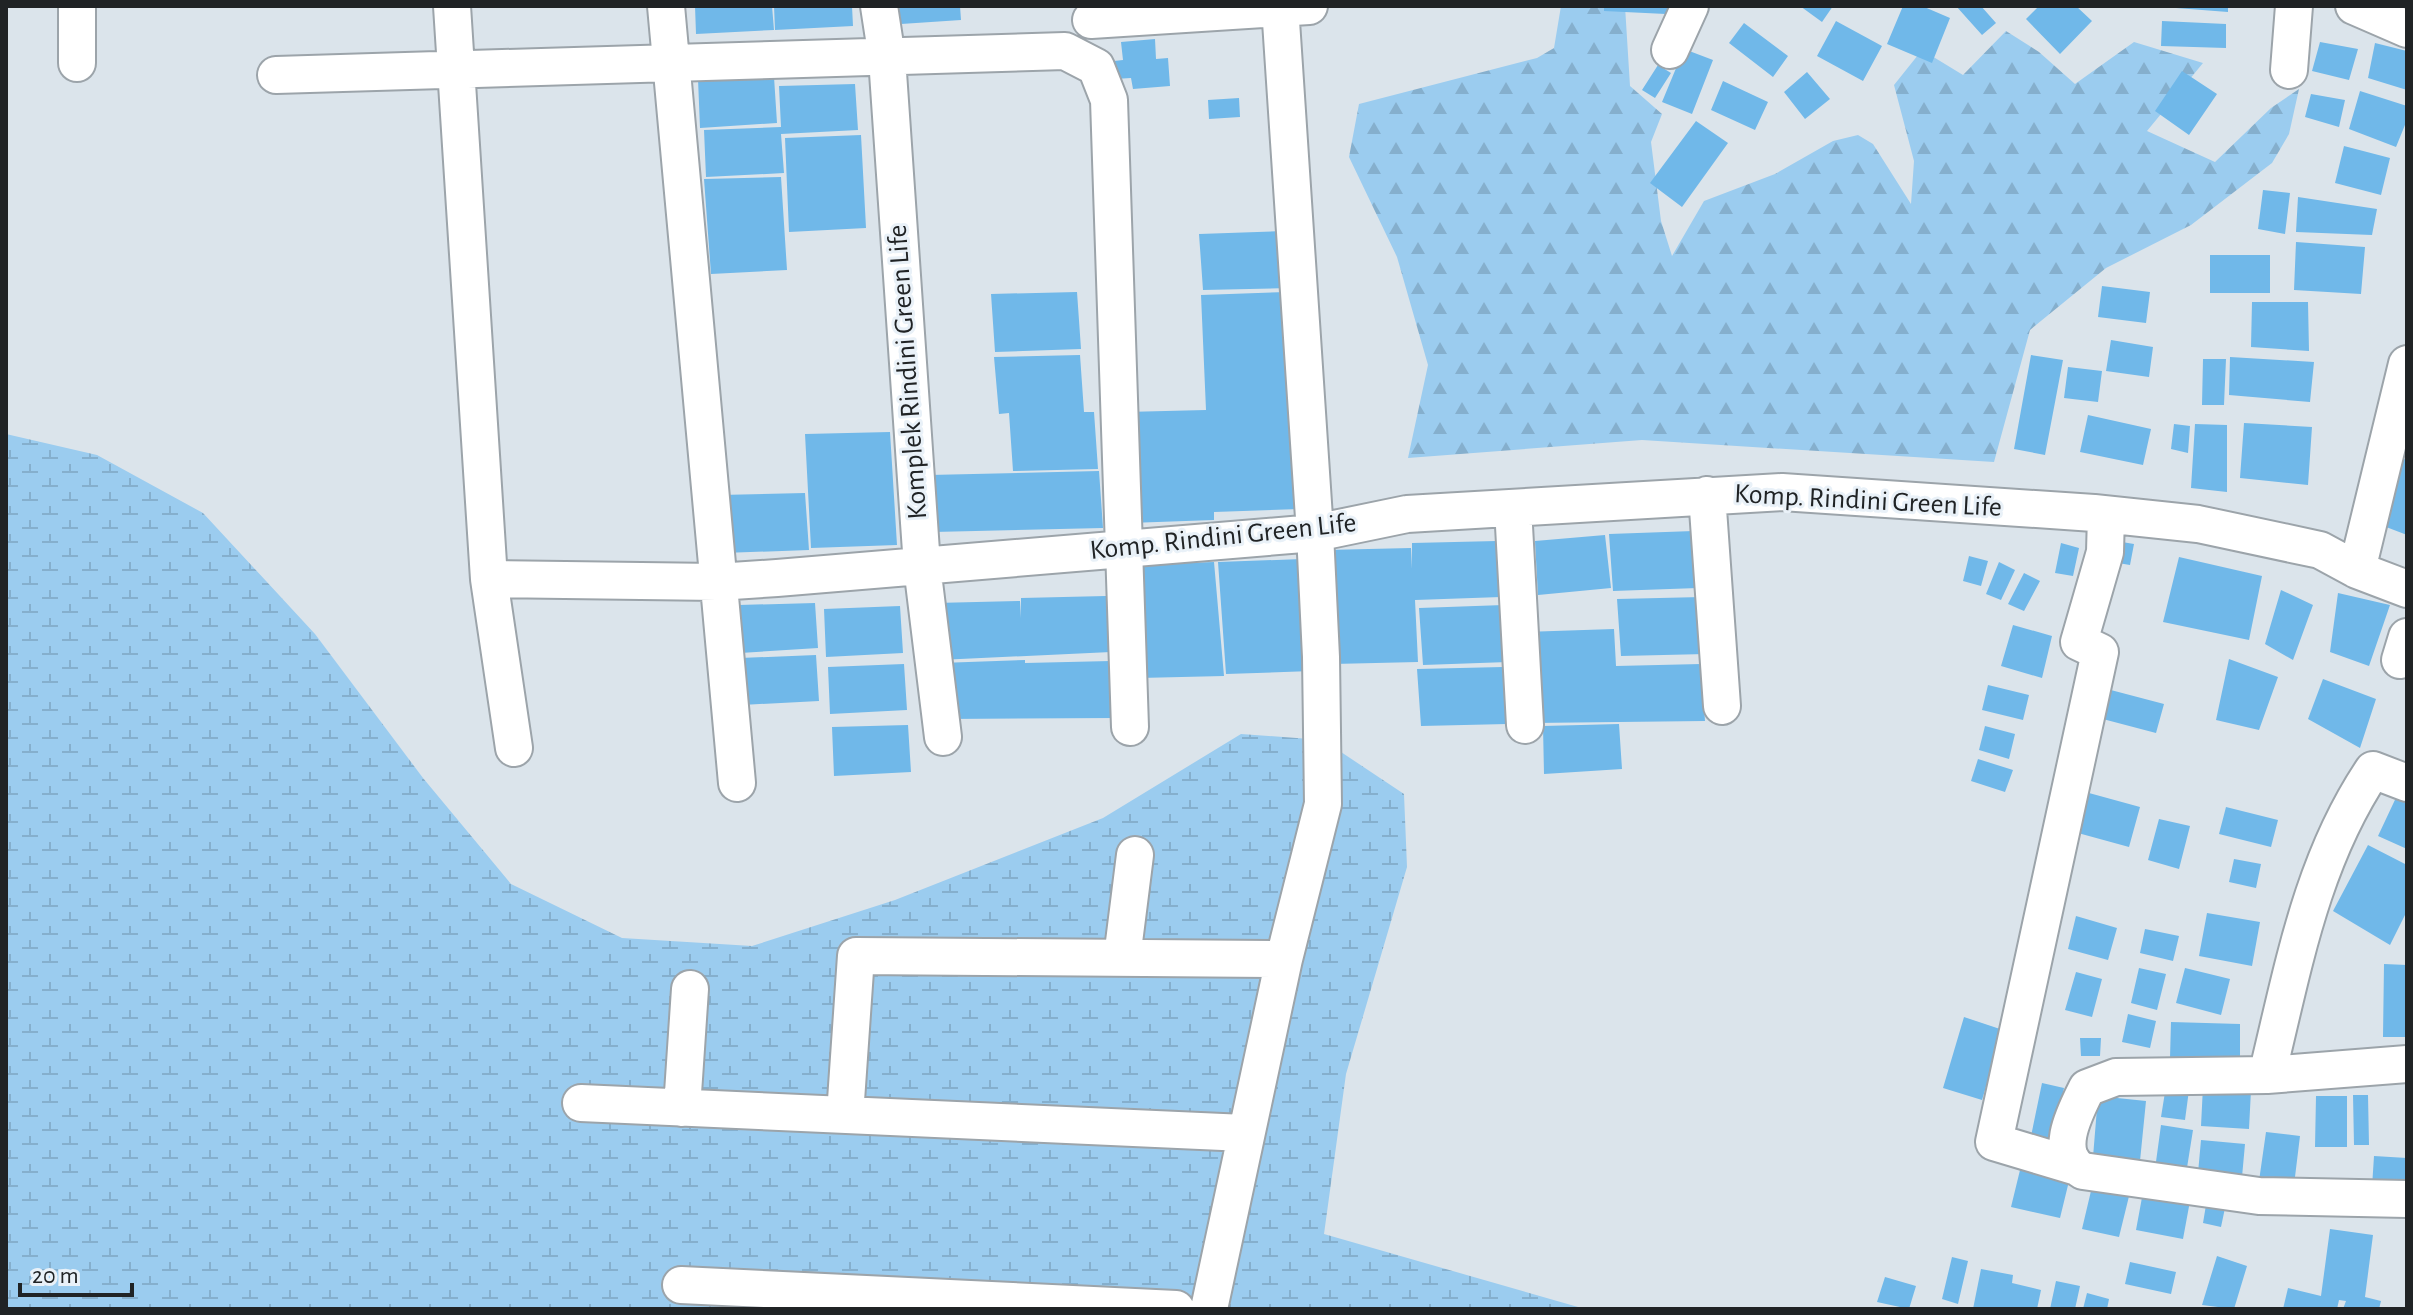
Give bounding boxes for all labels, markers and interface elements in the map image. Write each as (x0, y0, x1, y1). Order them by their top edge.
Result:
street label: Komplek Rindini Green Life (884, 224, 932, 520)
street label: Komp. Rindini Green Life (1734, 480, 2002, 522)
street label: Komp. Rindini Green Life (1088, 509, 1358, 565)
scale bar (20, 1247, 132, 1297)
text: 20 m (32, 1264, 79, 1288)

